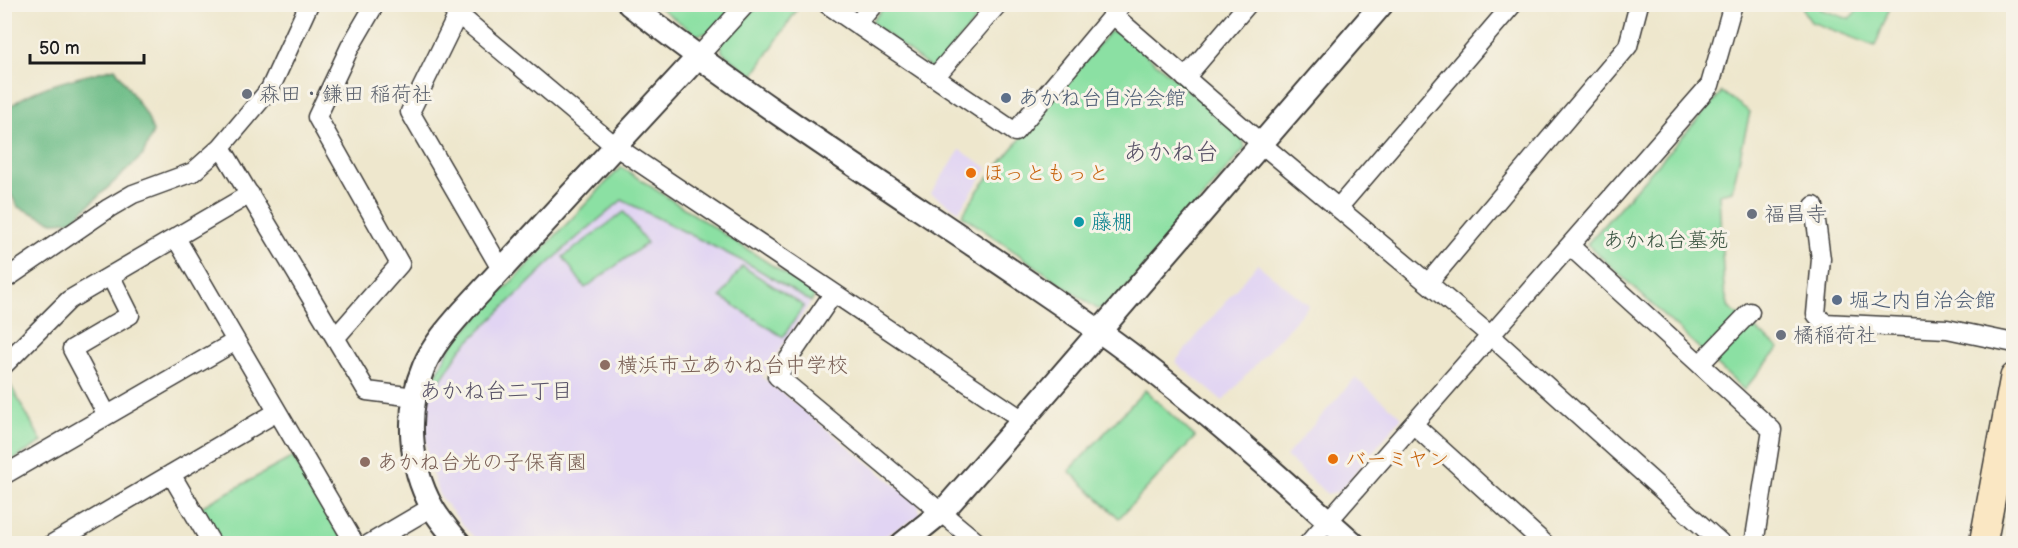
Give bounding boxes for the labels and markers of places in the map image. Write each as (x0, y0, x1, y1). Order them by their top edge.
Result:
place label: 森田・鎌田 稲荷社 (259, 82, 433, 107)
place label: あかね台自治会館 (1018, 86, 1186, 111)
marker: 森田・鎌田 稲荷社 (240, 87, 254, 101)
marker: あかね台自治会館 (999, 91, 1013, 105)
place label: ほっともっと (983, 161, 1109, 186)
marker: ほっともっと (964, 166, 978, 180)
place label: 福昌寺 (1764, 202, 1827, 227)
marker: 福昌寺 (1745, 207, 1759, 221)
place label: 藤棚 (1091, 210, 1133, 235)
marker: 藤棚 (1072, 215, 1086, 229)
place label: 堀之内自治会館 (1849, 288, 1996, 313)
marker: 堀之内自治会館 (1830, 293, 1844, 307)
place label: 橘稲荷社 (1793, 323, 1877, 348)
marker: 橘稲荷社 (1774, 328, 1788, 342)
place label: 横浜市立あかね台中学校 (617, 353, 848, 378)
marker: 横浜市立あかね台中学校 (598, 358, 612, 372)
place label: バーミヤン (1345, 447, 1450, 472)
place label: あかね台光の子保育園 (377, 450, 587, 475)
marker: バーミヤン (1326, 452, 1340, 466)
marker: あかね台光の子保育園 (358, 455, 372, 469)

